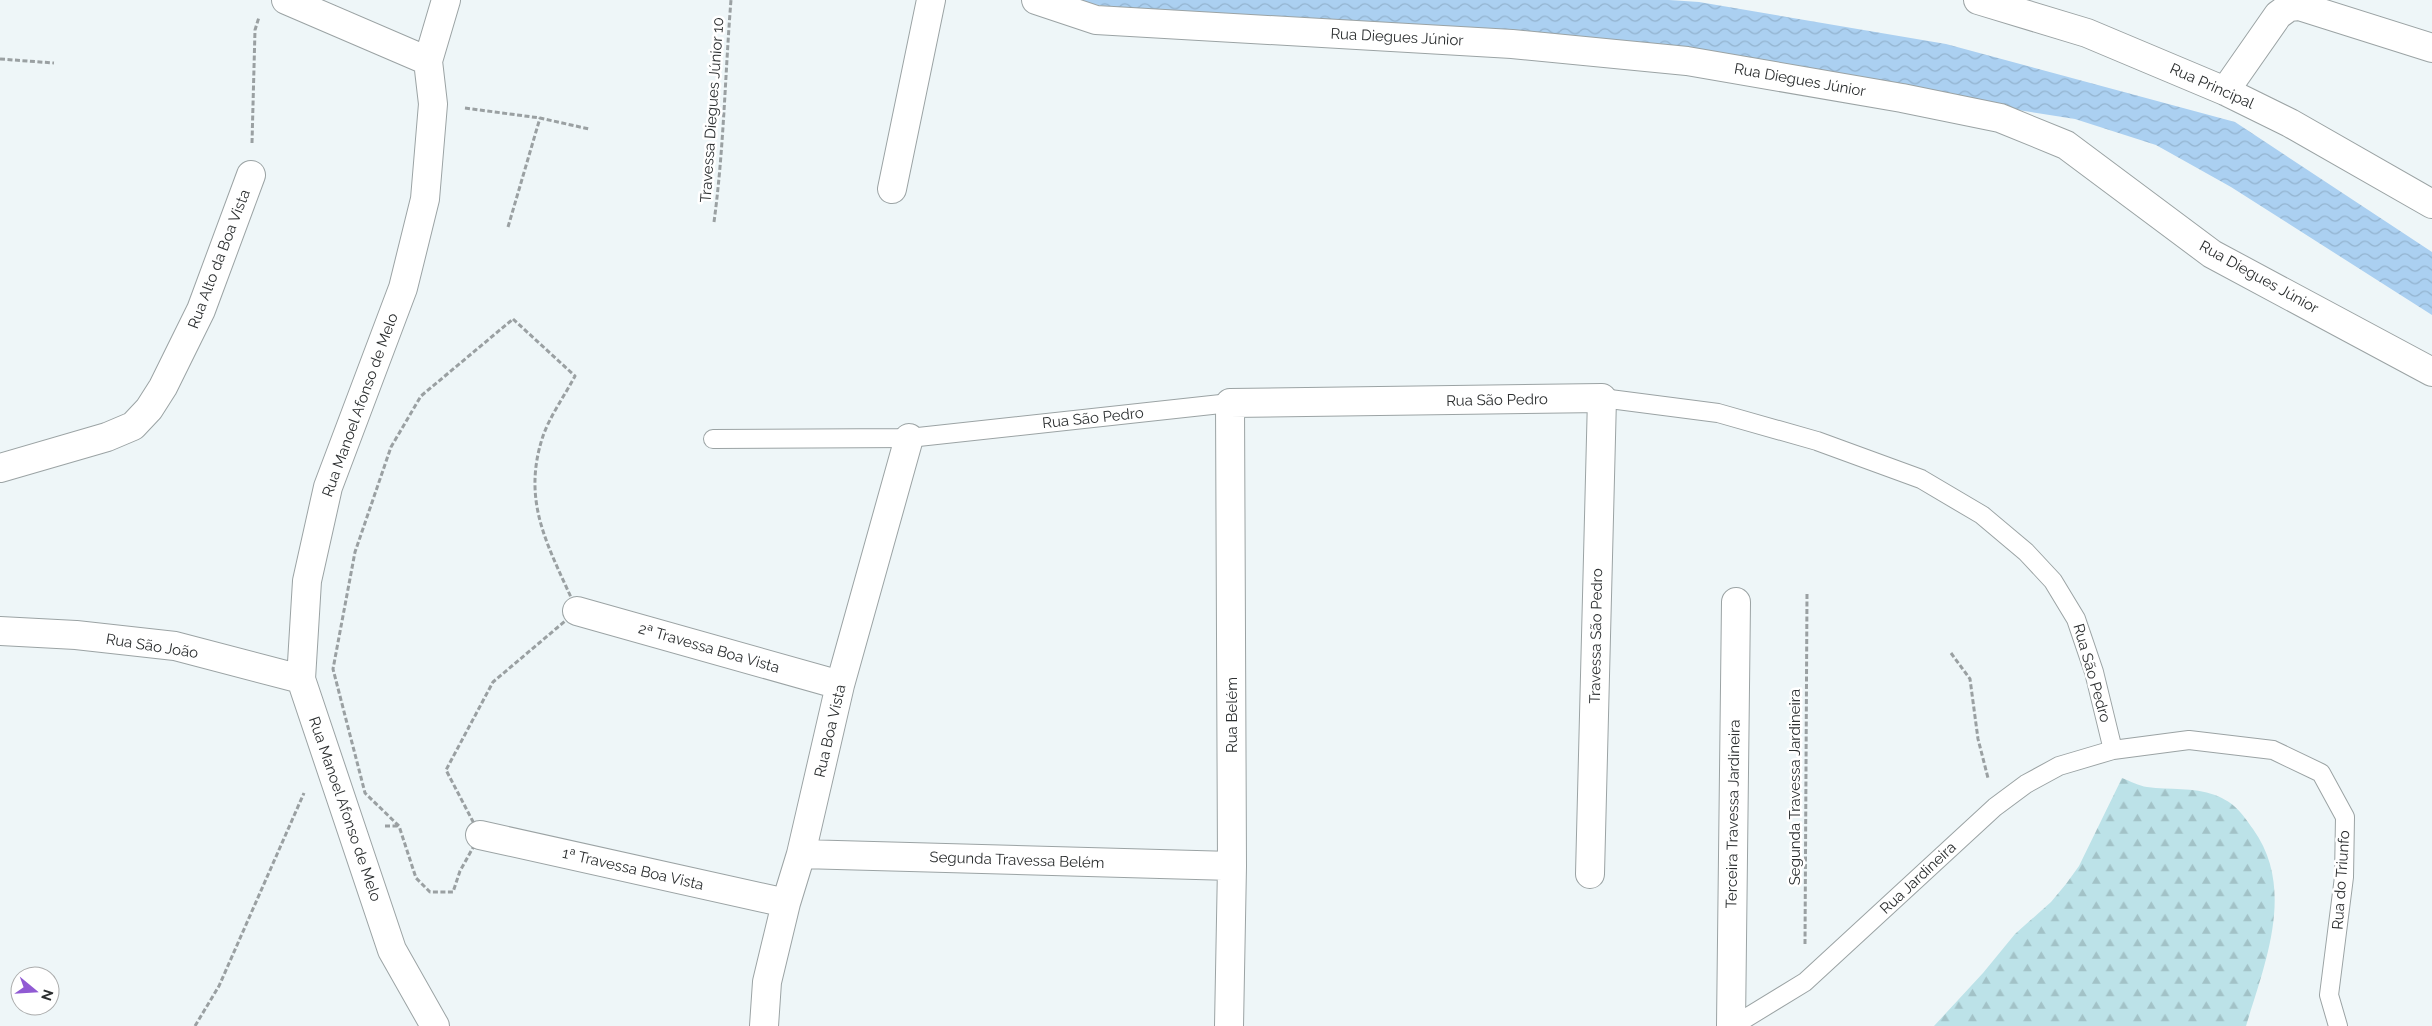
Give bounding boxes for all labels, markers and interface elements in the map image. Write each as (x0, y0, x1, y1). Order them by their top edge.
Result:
street label: Travessa Diegues Júnior 10 (697, 17, 727, 203)
street label: Rua Diegues Júnior (1330, 25, 1465, 50)
street label: Rua Principal (2167, 59, 2258, 113)
street label: Rua Diegues Júnior (1733, 60, 1868, 101)
street label: Rua Alto da Boa Vista (184, 187, 254, 331)
street label: Rua Diegues Júnior (2196, 237, 2322, 318)
street label: Rua Manoel Afonso de Melo (318, 311, 402, 499)
street label: Rua São Pedro (1446, 390, 1548, 410)
street label: Rua São Pedro (1041, 404, 1145, 432)
street label: Travessa São Pedro (1586, 568, 1606, 704)
street label: 2ª Travessa Boa Vista (636, 619, 782, 677)
street label: Rua São Pedro (2069, 622, 2115, 725)
street label: Rua São João (105, 630, 200, 662)
street label: Rua Belém (1223, 677, 1241, 753)
street label: Rua Boa Vista (811, 683, 849, 779)
street label: Segunda Travessa Jardineira (1786, 689, 1804, 885)
street label: Rua Manoel Afonso de Melo (305, 714, 385, 904)
street label: Terceira Travessa Jardineira (1722, 719, 1744, 909)
street label: Rua do Triunfo (2329, 830, 2353, 930)
street label: Rua Jardineira (1876, 838, 1960, 918)
street label: 1ª Travessa Boa Vista (561, 844, 705, 894)
street label: Segunda Travessa Belém (929, 848, 1105, 872)
north arrow (10, 966, 60, 1016)
text: N (38, 987, 57, 1003)

